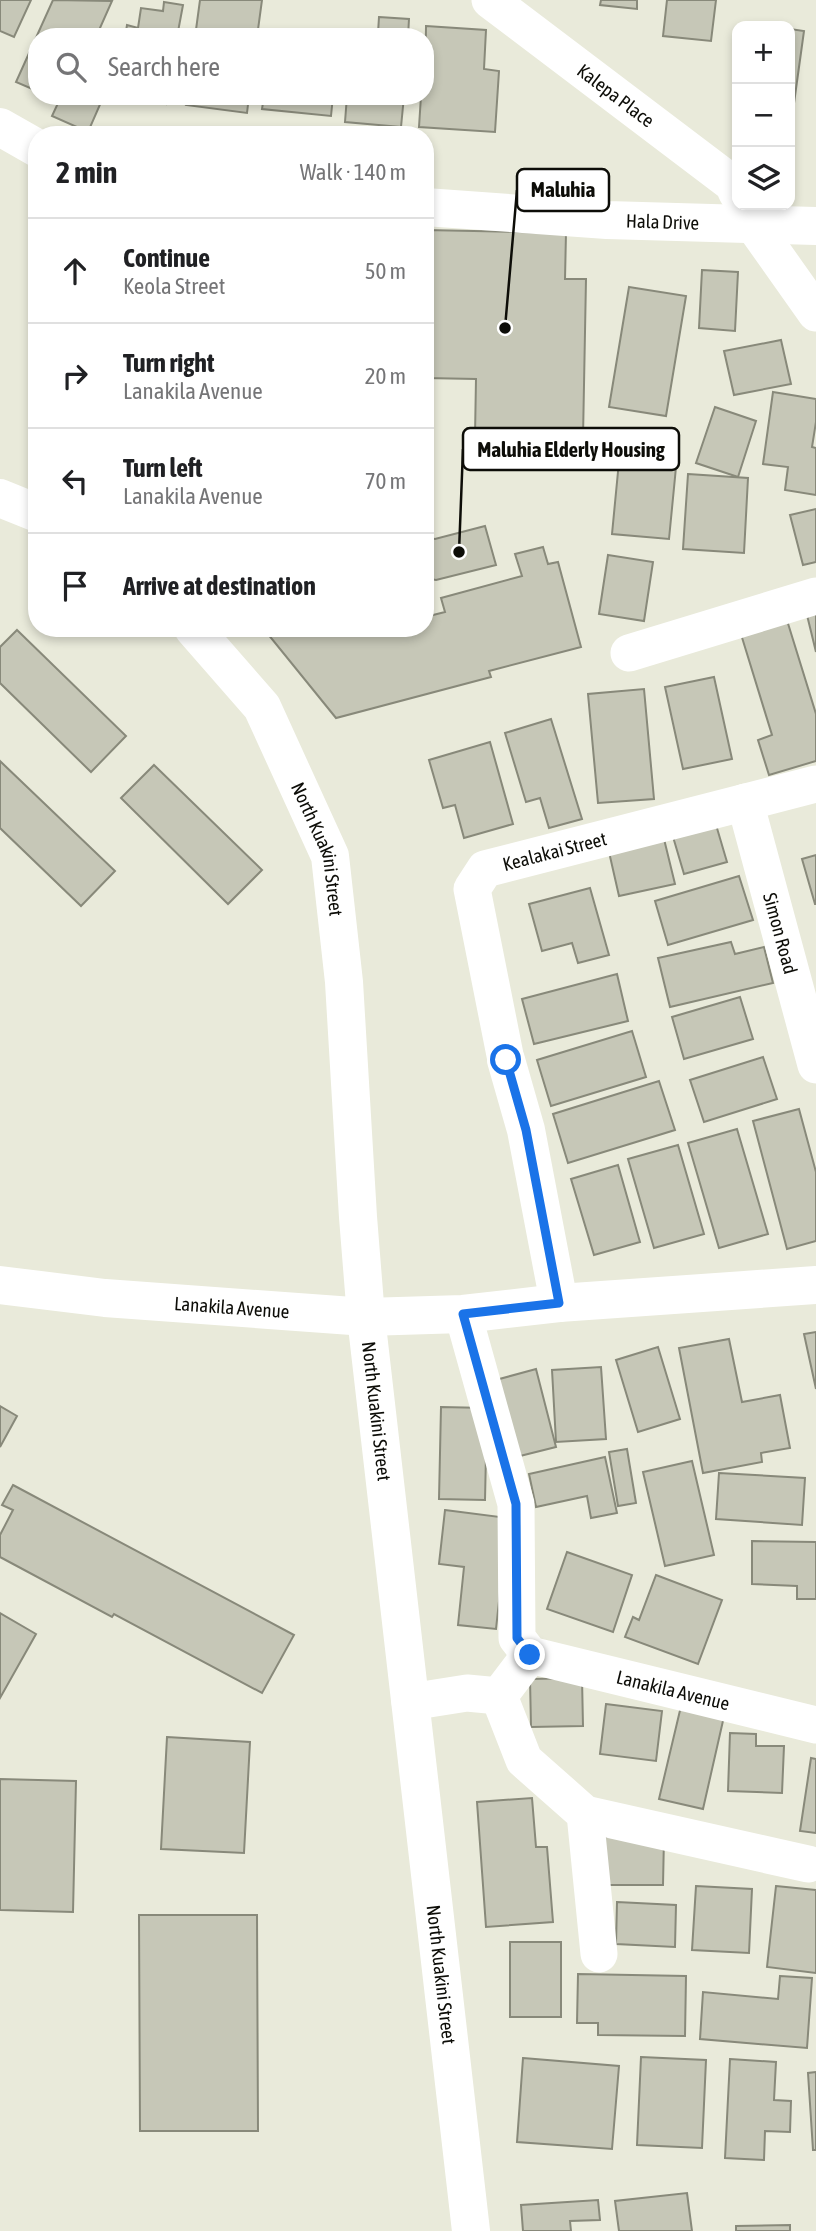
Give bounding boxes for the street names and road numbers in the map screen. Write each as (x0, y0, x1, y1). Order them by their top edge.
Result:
street label: Kalepa Place (573, 59, 659, 132)
street label: Hala Drive (626, 210, 699, 234)
street label: North Kuakini Street (287, 779, 348, 917)
street label: Kealakai Street (500, 827, 609, 875)
street label: Simon Road (759, 890, 802, 976)
street label: Lanakila Avenue (173, 1292, 290, 1322)
street label: North Kuakini Street (358, 1340, 396, 1482)
street label: Lanakila Avenue (614, 1666, 732, 1714)
street label: North Kuakini Street (423, 1904, 460, 2045)

